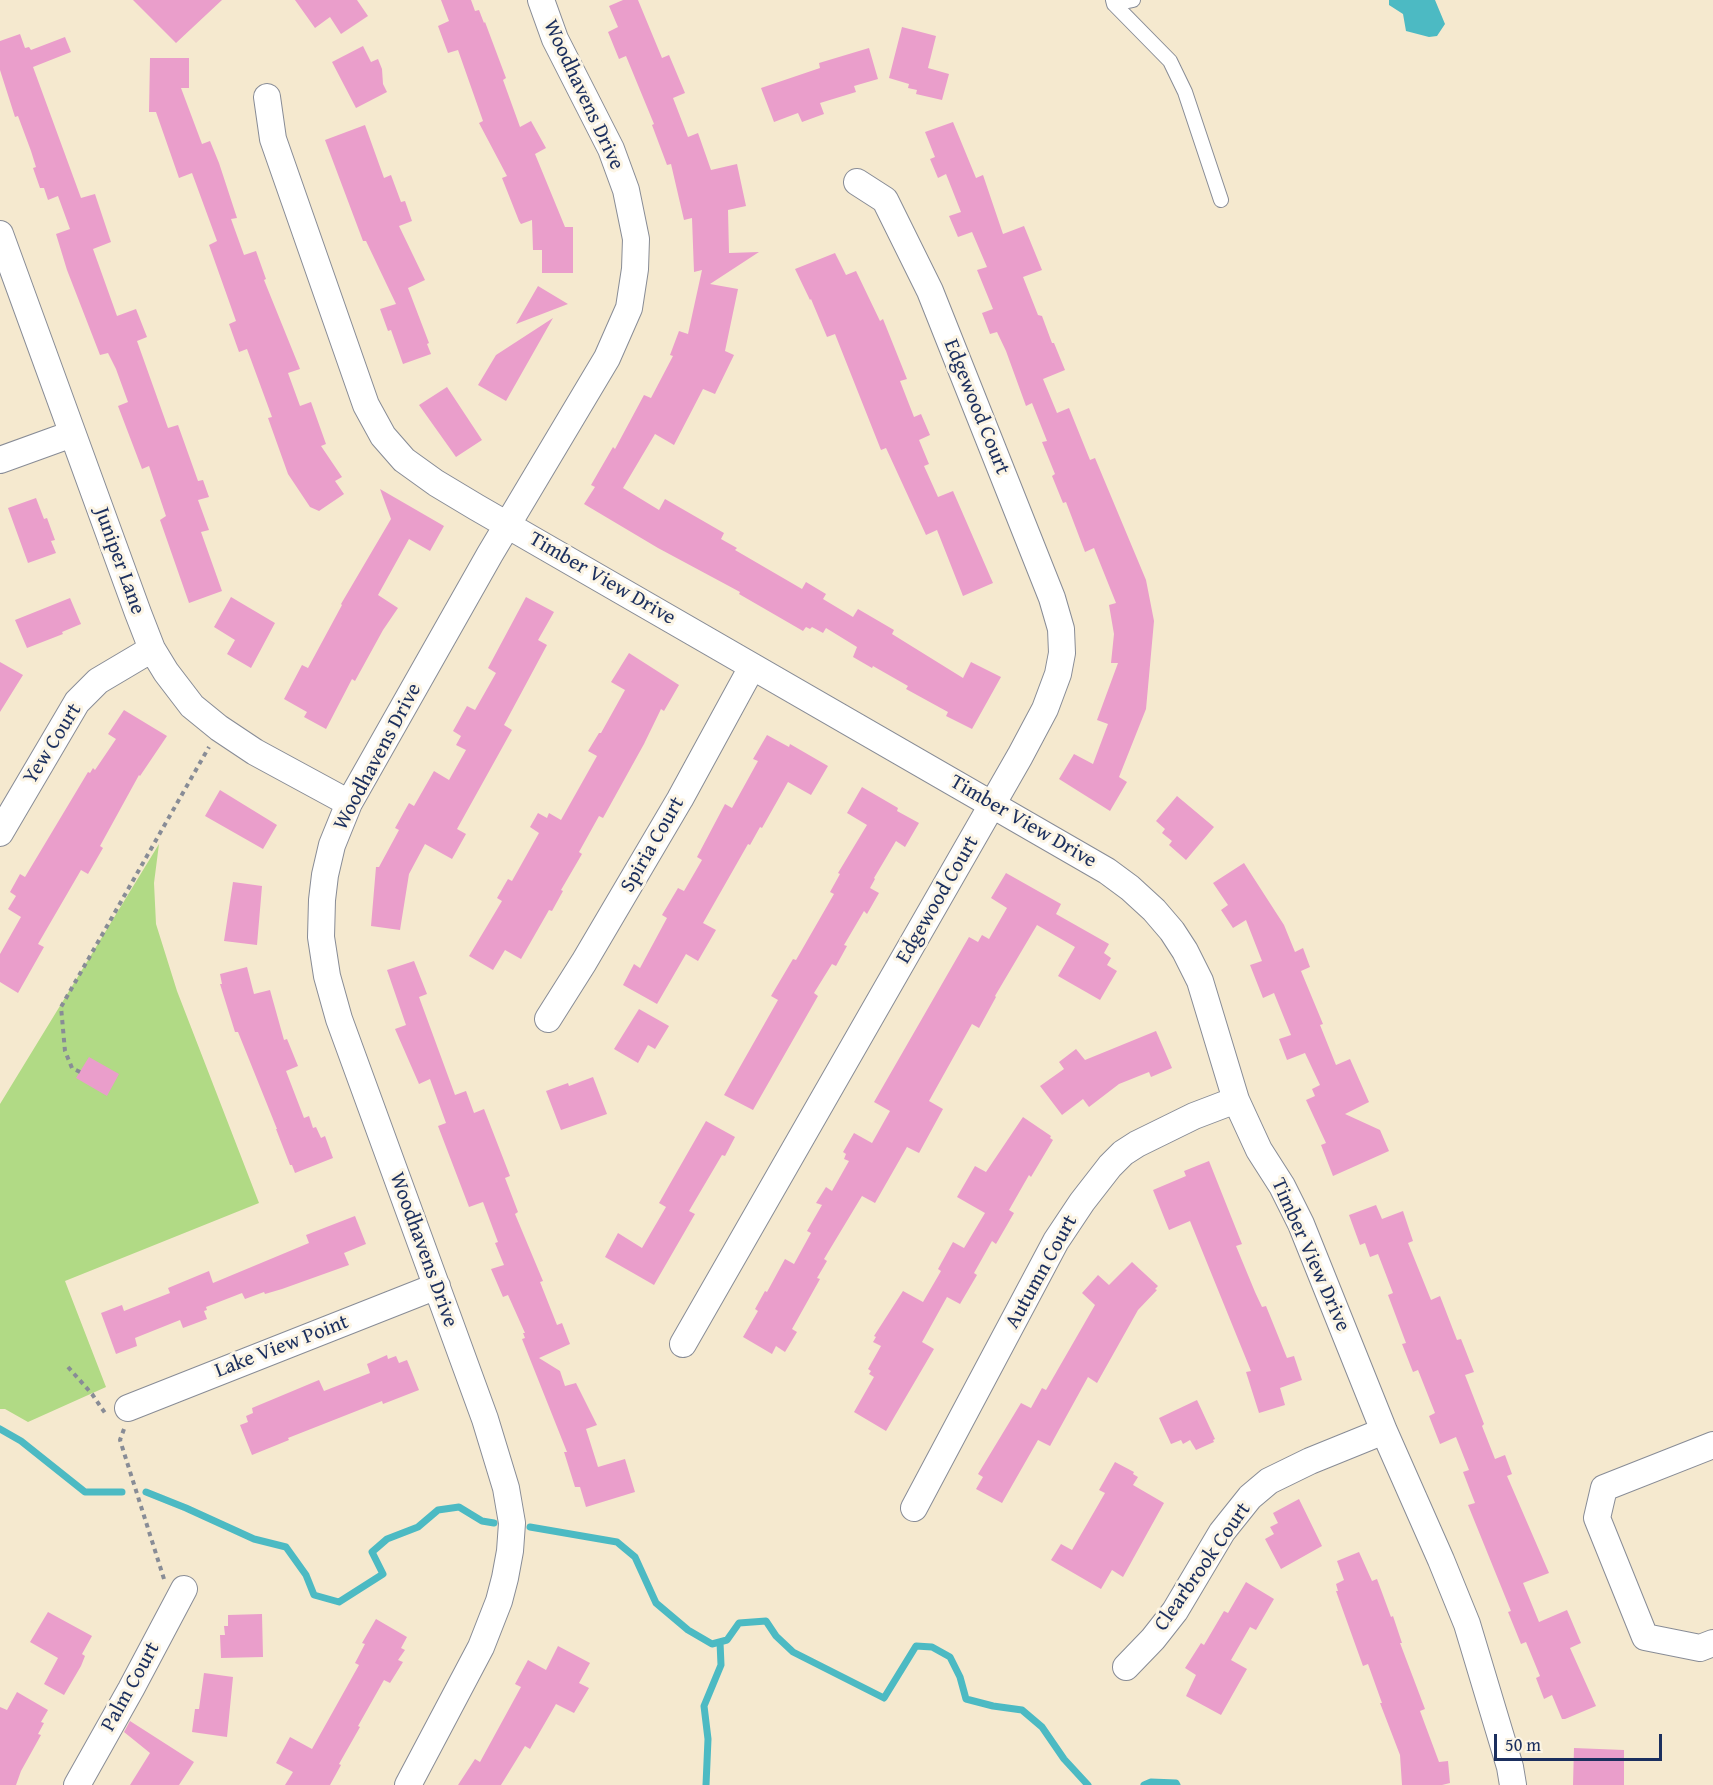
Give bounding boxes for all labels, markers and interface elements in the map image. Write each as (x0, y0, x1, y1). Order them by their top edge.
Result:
street label: Woodhavens Drive (537, 16, 629, 174)
street label: Edgewood Court (937, 336, 1015, 478)
street label: Juniper Lane (88, 504, 150, 618)
street label: Timber View Drive (524, 527, 680, 631)
street label: Woodhavens Drive (329, 679, 427, 835)
street label: Yew Court (18, 699, 88, 789)
street label: Timber View Drive (945, 770, 1101, 874)
street label: Spiria Court (616, 793, 690, 897)
street label: Edgewood Court (891, 832, 985, 968)
street label: Woodhavens Drive (383, 1169, 463, 1331)
street label: Timber View Drive (1265, 1175, 1355, 1335)
street label: Autumn Court (1000, 1211, 1084, 1333)
street label: Lake View Point (212, 1310, 352, 1384)
street label: Clearbrook Court (1149, 1498, 1257, 1636)
street label: Palm Court (96, 1638, 166, 1736)
scale bar (1497, 1722, 1665, 1760)
text: 50 m (1505, 1731, 1541, 1758)

